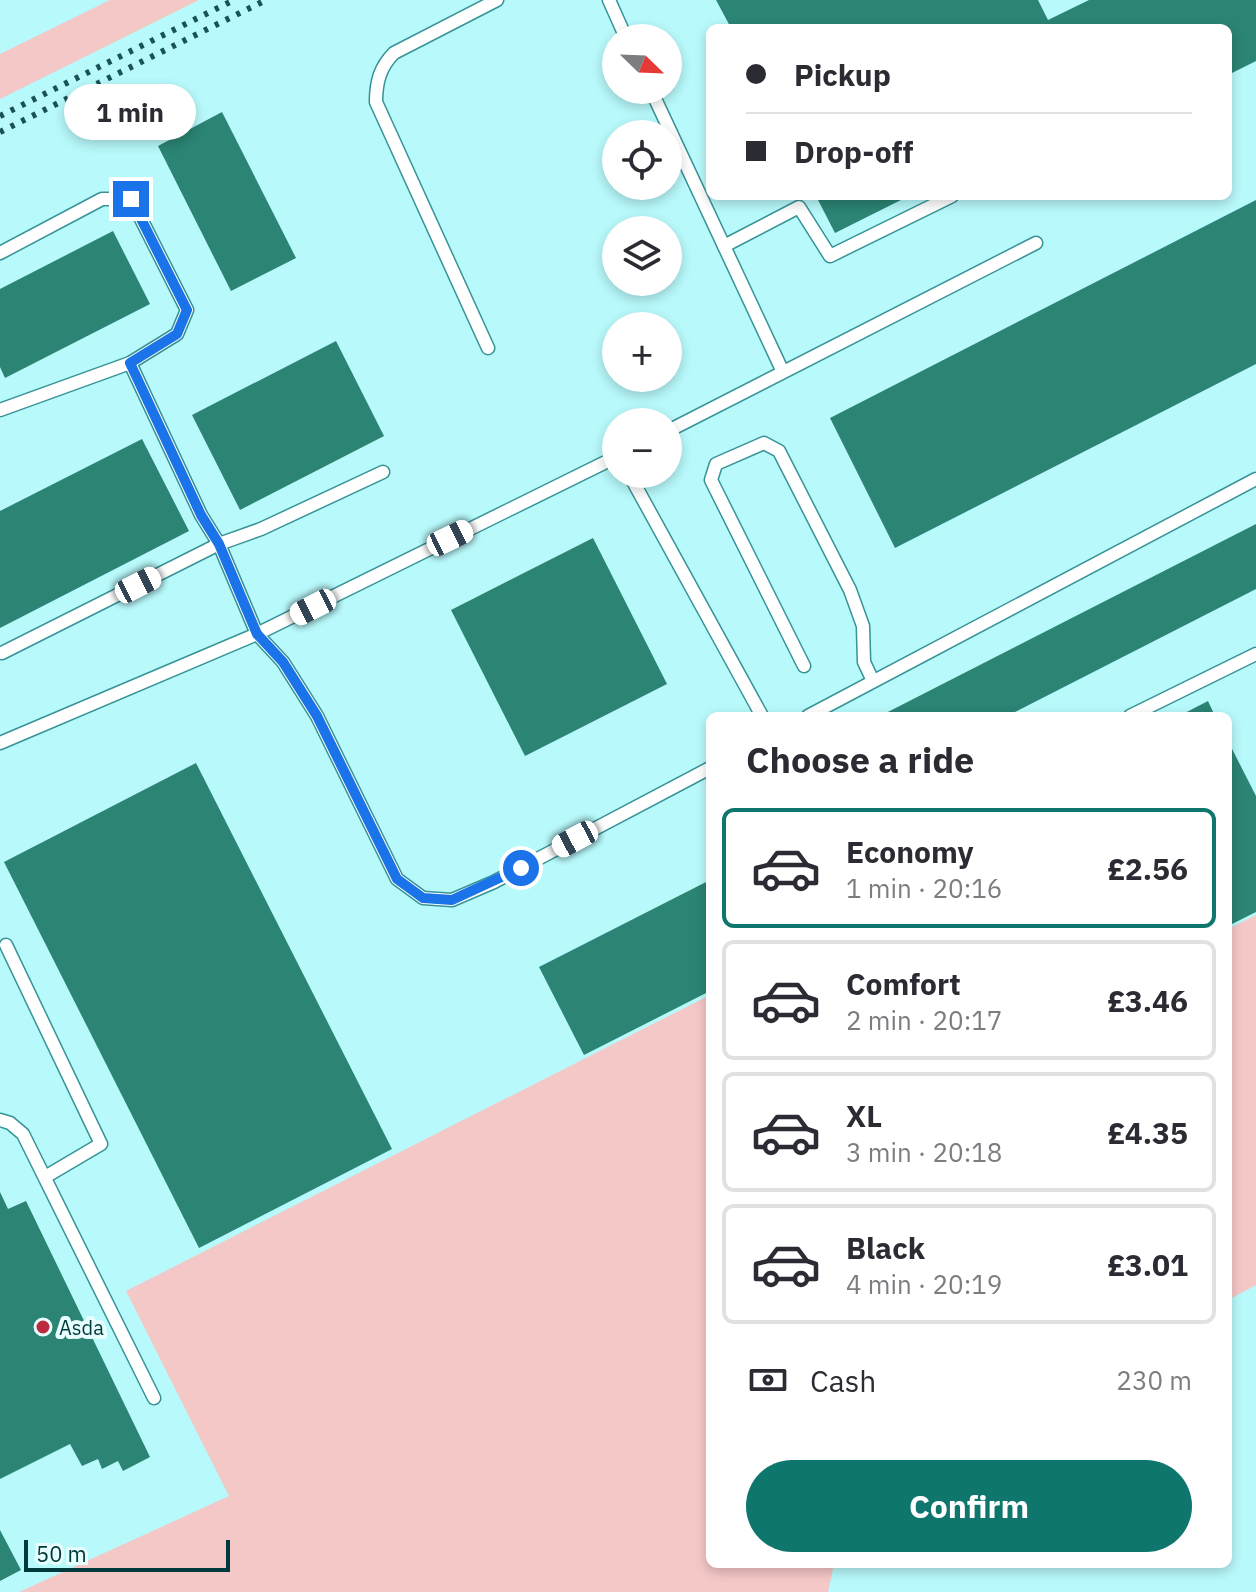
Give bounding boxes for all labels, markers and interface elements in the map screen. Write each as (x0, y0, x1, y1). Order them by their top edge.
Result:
north arrow (602, 24, 682, 104)
map controls (602, 24, 682, 488)
text: Pickup (794, 55, 891, 94)
callout: 1 min (65, 83, 197, 139)
text: 1 min (96, 95, 164, 129)
button: locate (602, 120, 682, 200)
text: Drop-off (794, 132, 913, 171)
route end (113, 181, 149, 217)
button: layers (602, 216, 682, 296)
button: + (602, 312, 682, 392)
button: − (602, 408, 682, 488)
car (423, 517, 477, 559)
car (111, 563, 165, 607)
car (286, 585, 340, 629)
text: Choose a ride (746, 736, 974, 783)
car (548, 817, 602, 861)
icon: car (750, 832, 822, 904)
text: Economy (846, 832, 974, 871)
text: £2.56 (1107, 849, 1188, 888)
route start (503, 850, 539, 886)
text: 1 min · 20:16 (846, 871, 1002, 905)
icon: car (750, 964, 822, 1036)
text: Comfort (846, 964, 961, 1003)
text: £3.46 (1107, 981, 1188, 1020)
text: 2 min · 20:17 (846, 1003, 1002, 1037)
icon: car (750, 1096, 822, 1168)
text: XL (846, 1096, 882, 1135)
text: £4.35 (1107, 1113, 1188, 1152)
text: 3 min · 20:18 (846, 1135, 1002, 1169)
icon: car (750, 1228, 822, 1300)
text: Black (846, 1228, 925, 1267)
text: £3.01 (1107, 1245, 1188, 1284)
text: 4 min · 20:19 (846, 1267, 1002, 1301)
place label: Asda (59, 1314, 104, 1341)
marker: Asda (34, 1318, 52, 1336)
icon: cash (746, 1358, 790, 1402)
text: Cash (810, 1361, 876, 1400)
text: 230 m (1116, 1363, 1192, 1397)
button: Confirm (746, 1460, 1192, 1552)
scale bar (24, 1536, 230, 1572)
text: 50 m (36, 1539, 87, 1568)

